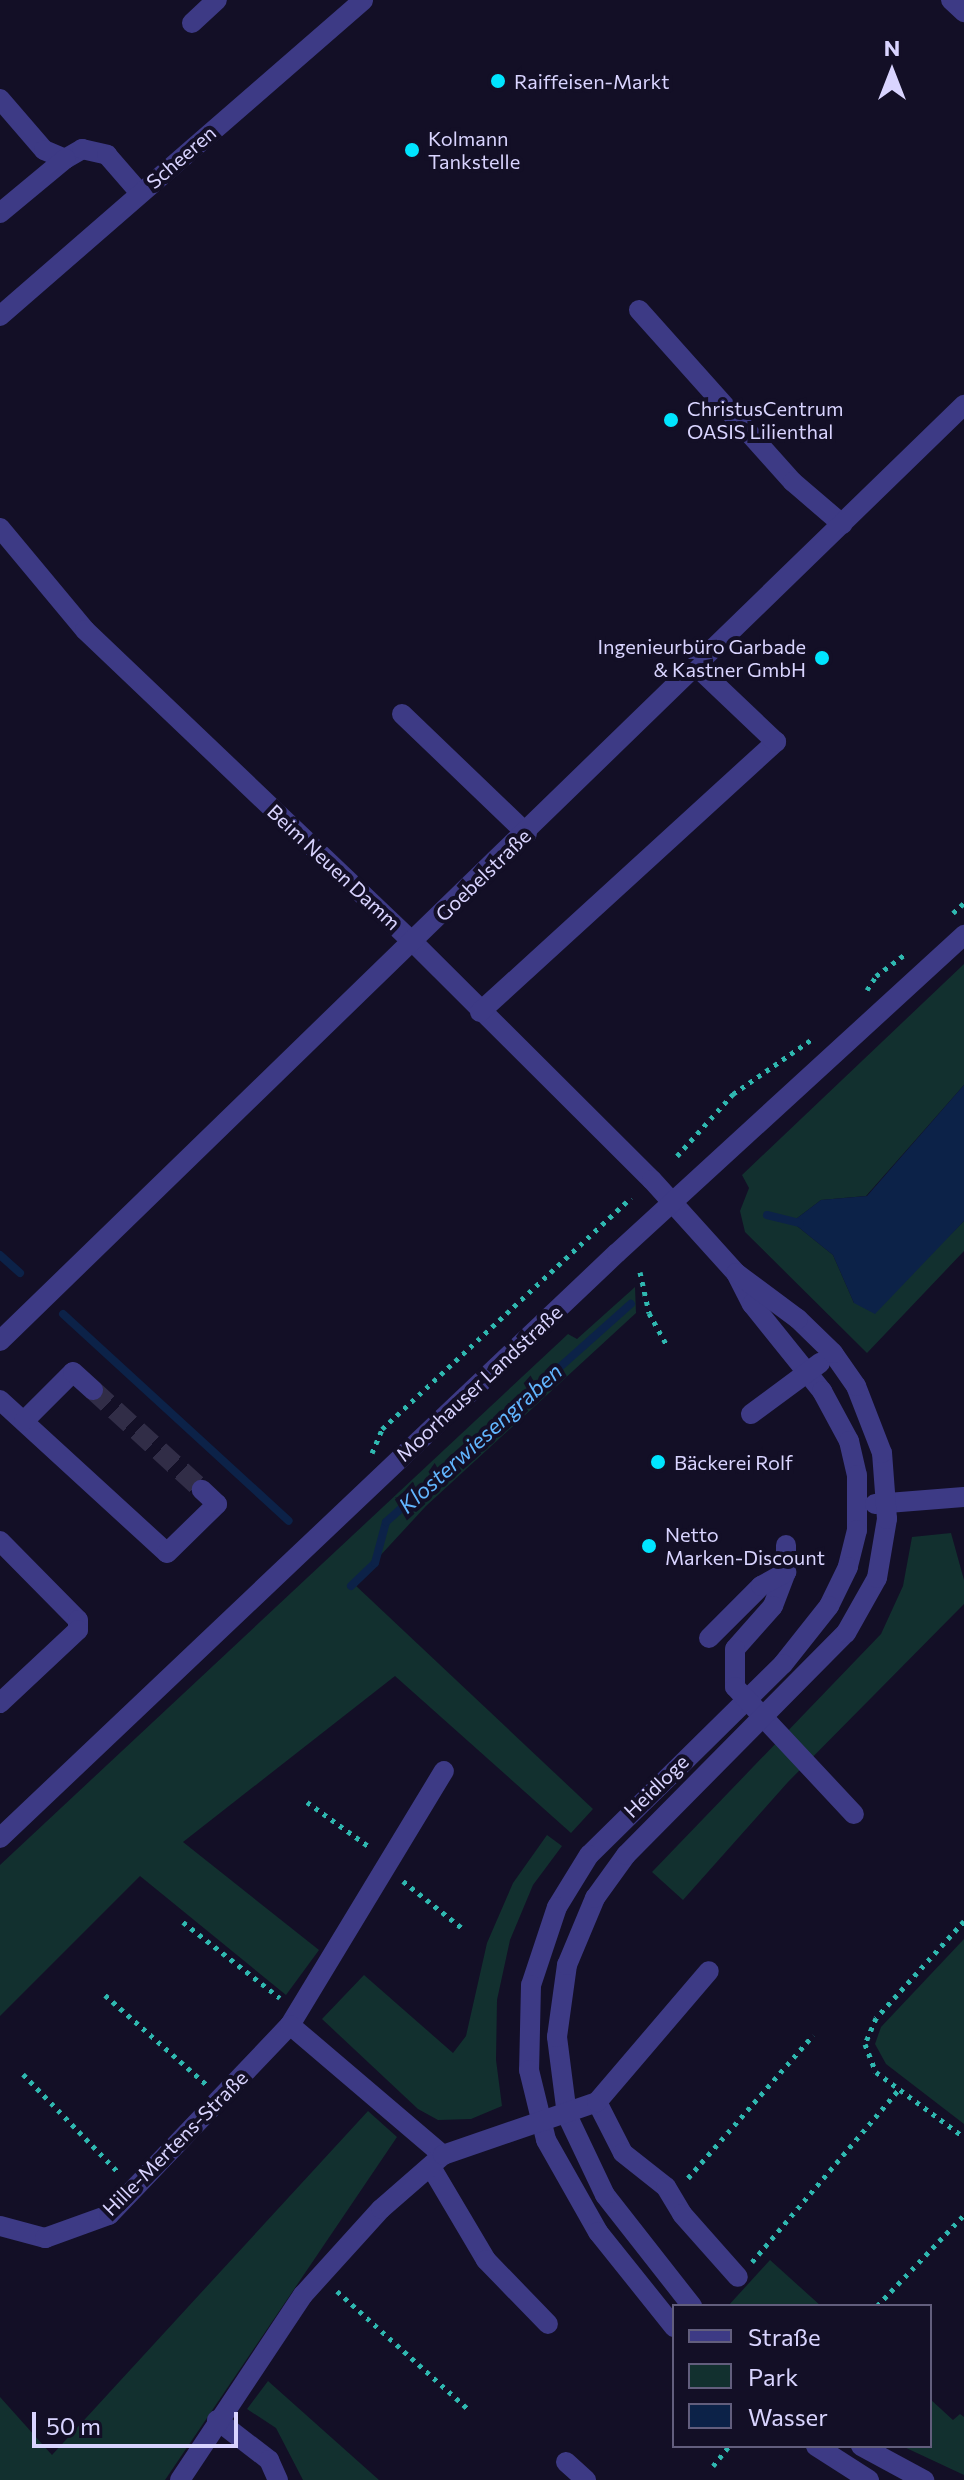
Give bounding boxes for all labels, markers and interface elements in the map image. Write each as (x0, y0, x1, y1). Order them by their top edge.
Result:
north arrow (852, 32, 932, 112)
text: N (884, 34, 900, 61)
place label: Raiffeisen-Markt (514, 69, 669, 93)
marker: Raiffeisen-Markt (489, 72, 507, 90)
street label: Scheeren (141, 120, 221, 194)
place label: Kolmann Tankstelle (428, 126, 520, 173)
marker: Kolmann Tankstelle (403, 141, 421, 159)
place label: ChristusCentrum OASIS Lilienthal (687, 396, 843, 443)
marker: ChristusCentrum OASIS Lilienthal (662, 411, 680, 429)
place label: Ingenieurbüro Garbade & Kastner GmbH (598, 634, 806, 681)
marker: Ingenieurbüro Garbade & Kastner GmbH (813, 649, 831, 667)
street label: Beim Neuen Damm (263, 799, 405, 935)
street label: Goebelstraße (431, 824, 535, 926)
street label: Moorhauser Landstraße (391, 1300, 567, 1466)
water label: Klosterwiesengraben (393, 1358, 567, 1518)
place label: Bäckerei Rolf (674, 1450, 793, 1474)
marker: Bäckerei Rolf (649, 1453, 667, 1471)
place label: Netto Marken-Discount (665, 1522, 825, 1569)
marker: Netto Marken-Discount (640, 1537, 658, 1555)
street label: Heidloge (619, 1749, 693, 1823)
street label: Hille-Mertens-Straße (98, 2066, 252, 2220)
legend (672, 2304, 932, 2448)
text: Straße (748, 2322, 821, 2351)
text: Park (748, 2362, 798, 2391)
scale bar (36, 2396, 242, 2446)
text: Wasser (748, 2402, 828, 2431)
text: 50 m (46, 2411, 101, 2440)

